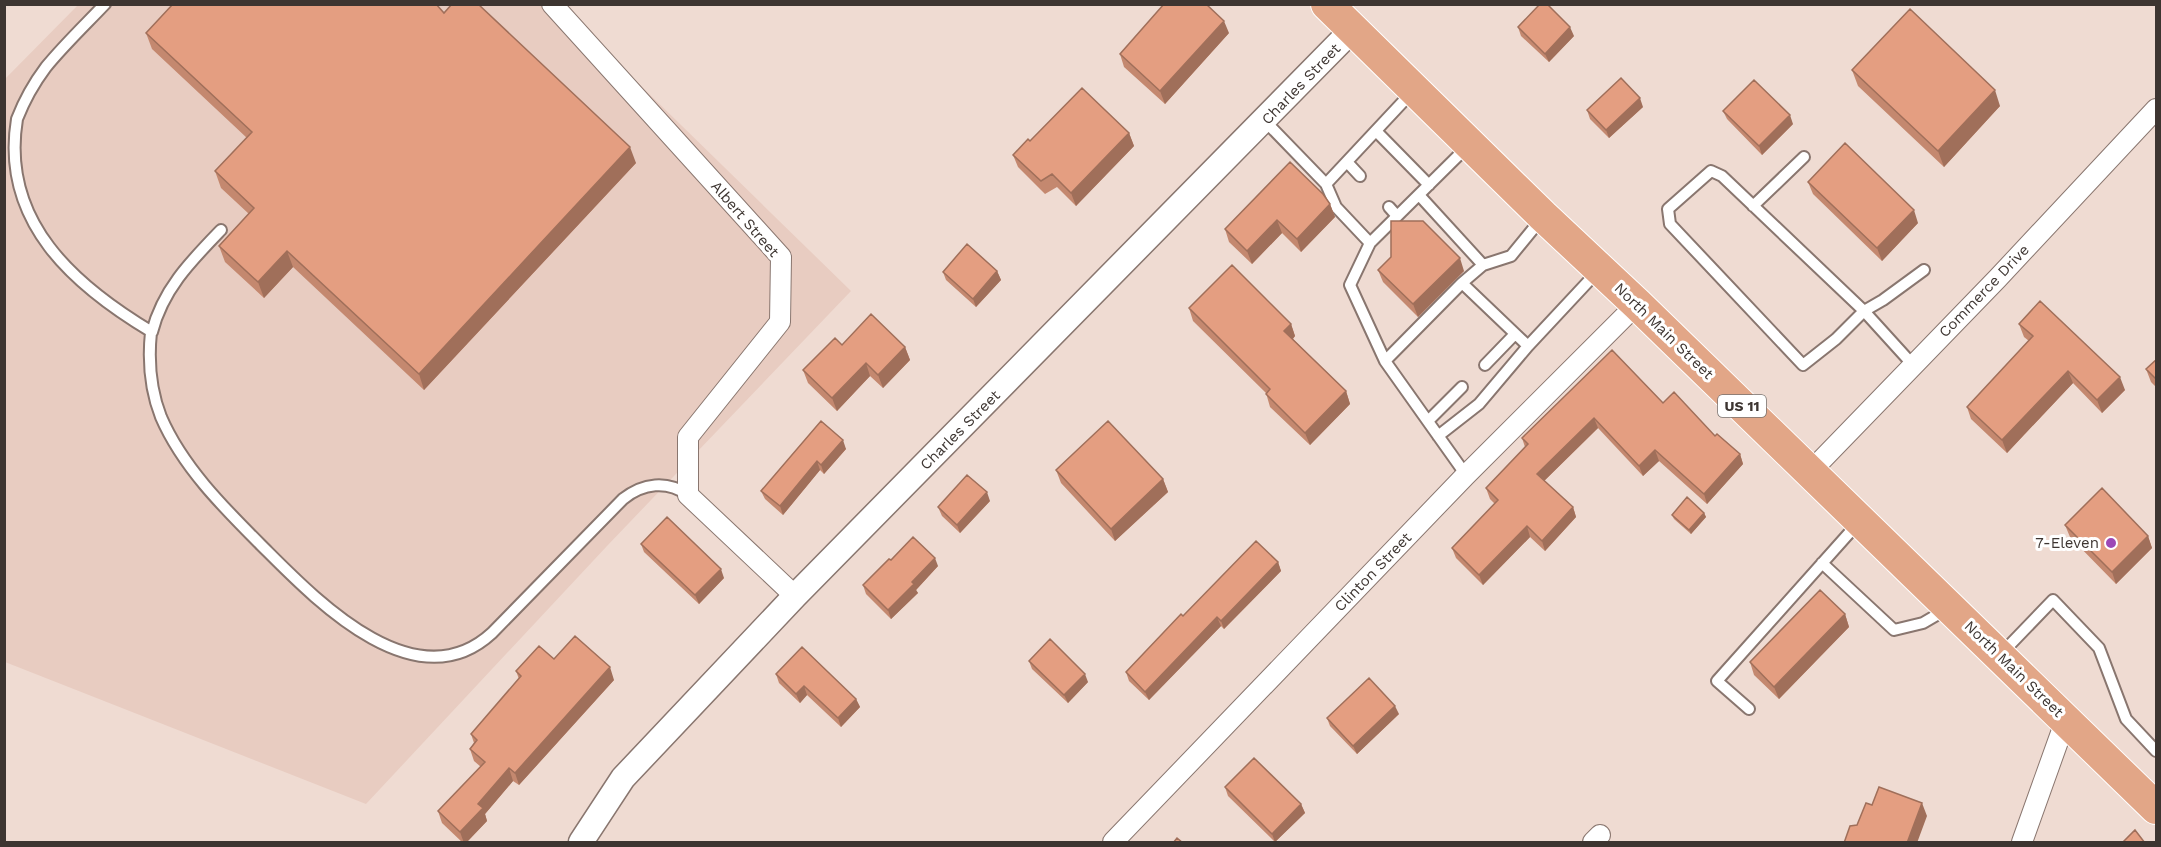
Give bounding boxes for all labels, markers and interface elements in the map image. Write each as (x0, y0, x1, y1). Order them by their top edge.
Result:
street label: Charles Street (1258, 39, 1345, 128)
street label: Albert Street (707, 177, 783, 261)
street label: Commerce Drive (1935, 241, 2033, 341)
street label: North Main Street (1611, 279, 1718, 383)
street label: Charles Street (916, 386, 1004, 474)
road number: US 11 (1718, 395, 1766, 417)
street label: Clinton Street (1331, 528, 1416, 615)
place label: 7-Eleven (2035, 534, 2099, 552)
marker: 7-Eleven (2104, 536, 2118, 550)
street label: North Main Street (1961, 617, 2068, 721)

